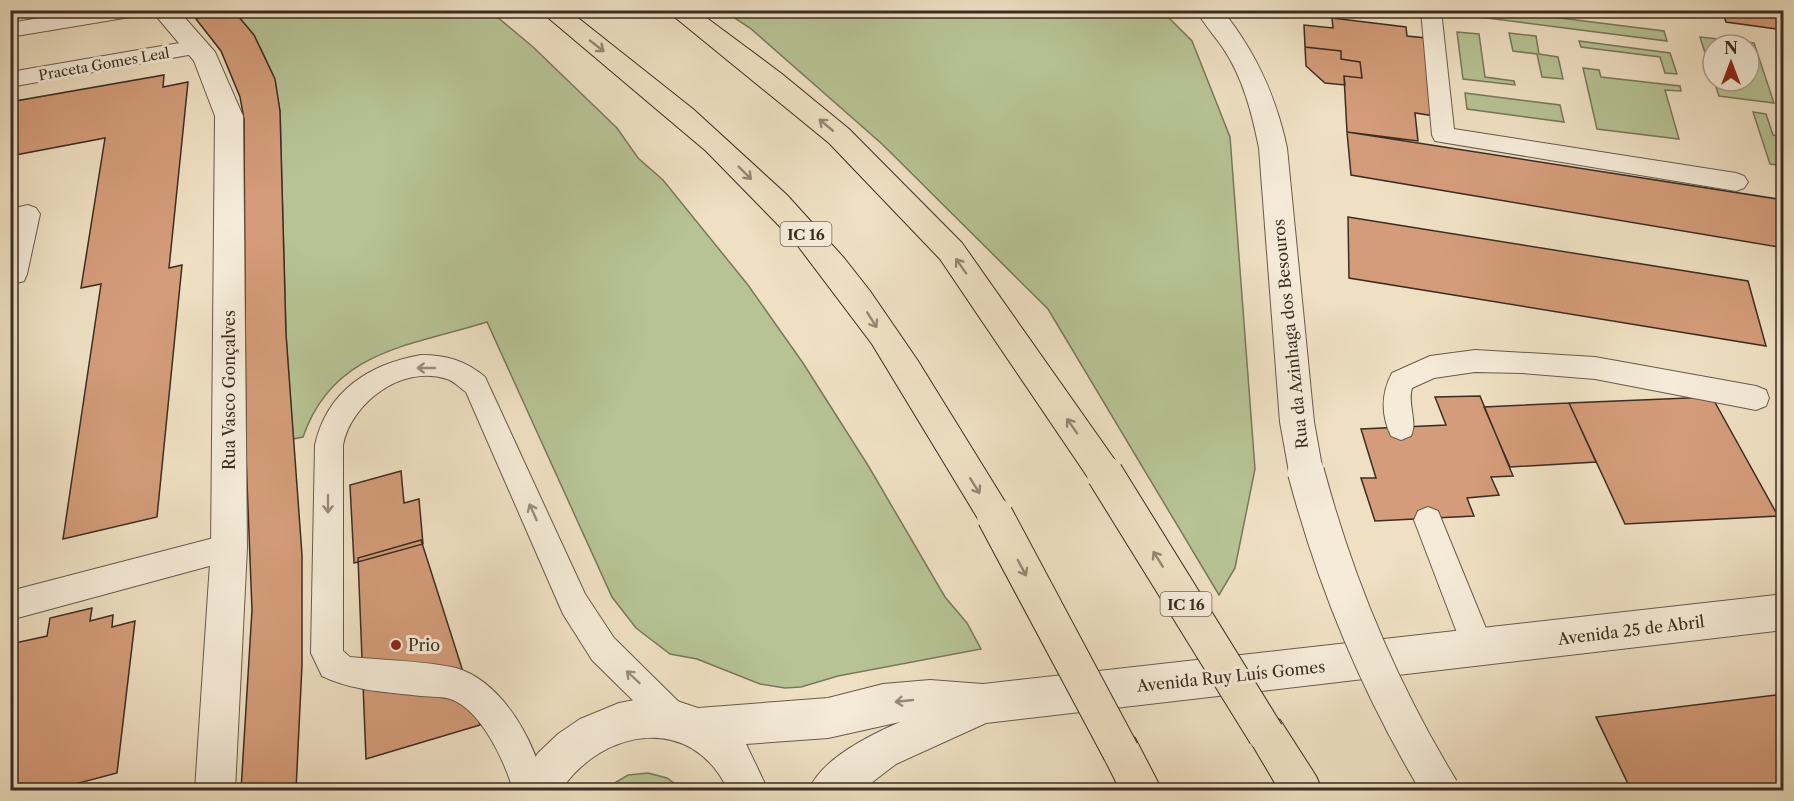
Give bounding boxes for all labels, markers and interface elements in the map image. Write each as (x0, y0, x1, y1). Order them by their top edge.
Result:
north arrow (1701, 33, 1761, 93)
text: N (1724, 38, 1738, 58)
one-way arrow (589, 40, 605, 53)
street label: Praceta Gomes Leal (37, 44, 171, 84)
one-way arrow (818, 119, 834, 132)
one-way arrow (737, 166, 752, 181)
street label: Rua da Azinhaga dos Besouros (1268, 218, 1312, 450)
road number: IC 16 (780, 222, 832, 246)
one-way arrow (955, 258, 967, 274)
street label: Rua Vasco Gonçalves (219, 310, 239, 470)
one-way arrow (865, 312, 878, 329)
one-way arrow (417, 362, 436, 374)
one-way arrow (1066, 418, 1078, 435)
one-way arrow (970, 477, 982, 494)
one-way arrow (322, 494, 334, 514)
one-way arrow (527, 504, 539, 522)
one-way arrow (1151, 551, 1163, 568)
one-way arrow (1016, 559, 1028, 576)
road number: IC 16 (1160, 592, 1212, 616)
street label: Avenida 25 de Abril (1556, 611, 1706, 649)
place label: Prio (408, 635, 440, 655)
marker: Prio (389, 638, 403, 652)
street label: Avenida Ruy Luís Gomes (1135, 656, 1326, 696)
one-way arrow (626, 670, 641, 684)
one-way arrow (895, 696, 915, 707)

